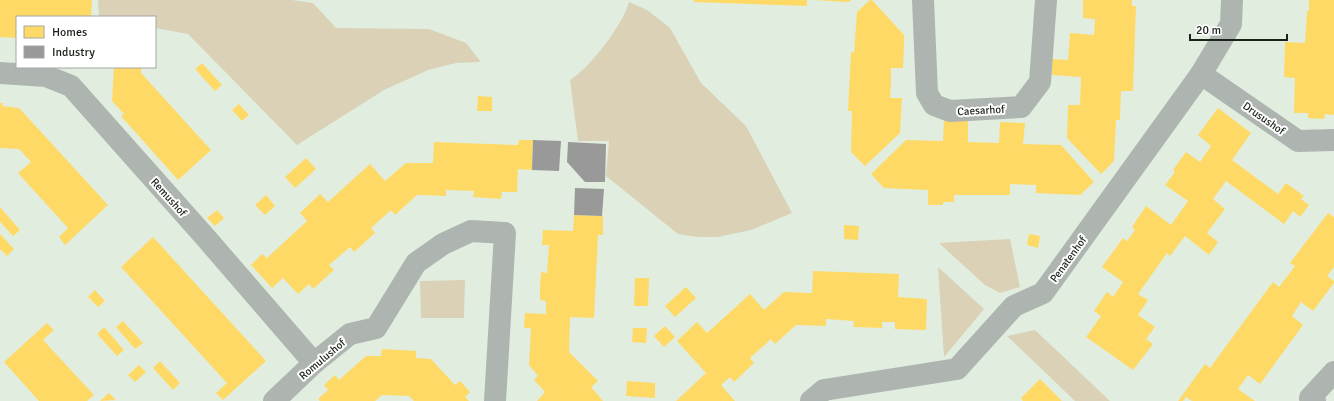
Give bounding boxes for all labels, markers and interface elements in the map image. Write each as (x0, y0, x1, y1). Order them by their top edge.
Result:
legend (16, 16, 156, 68)
scale bar (1190, 16, 1287, 42)
text: 20 m (1196, 23, 1221, 38)
text: Homes (52, 25, 87, 40)
text: Industry (52, 45, 95, 60)
street label: Drusushof (1240, 99, 1288, 138)
street label: Caesarhof (957, 103, 1006, 118)
street label: Remushof (148, 176, 190, 220)
street label: Penatenhof (1047, 233, 1090, 285)
street label: Romulushof (297, 335, 349, 382)

